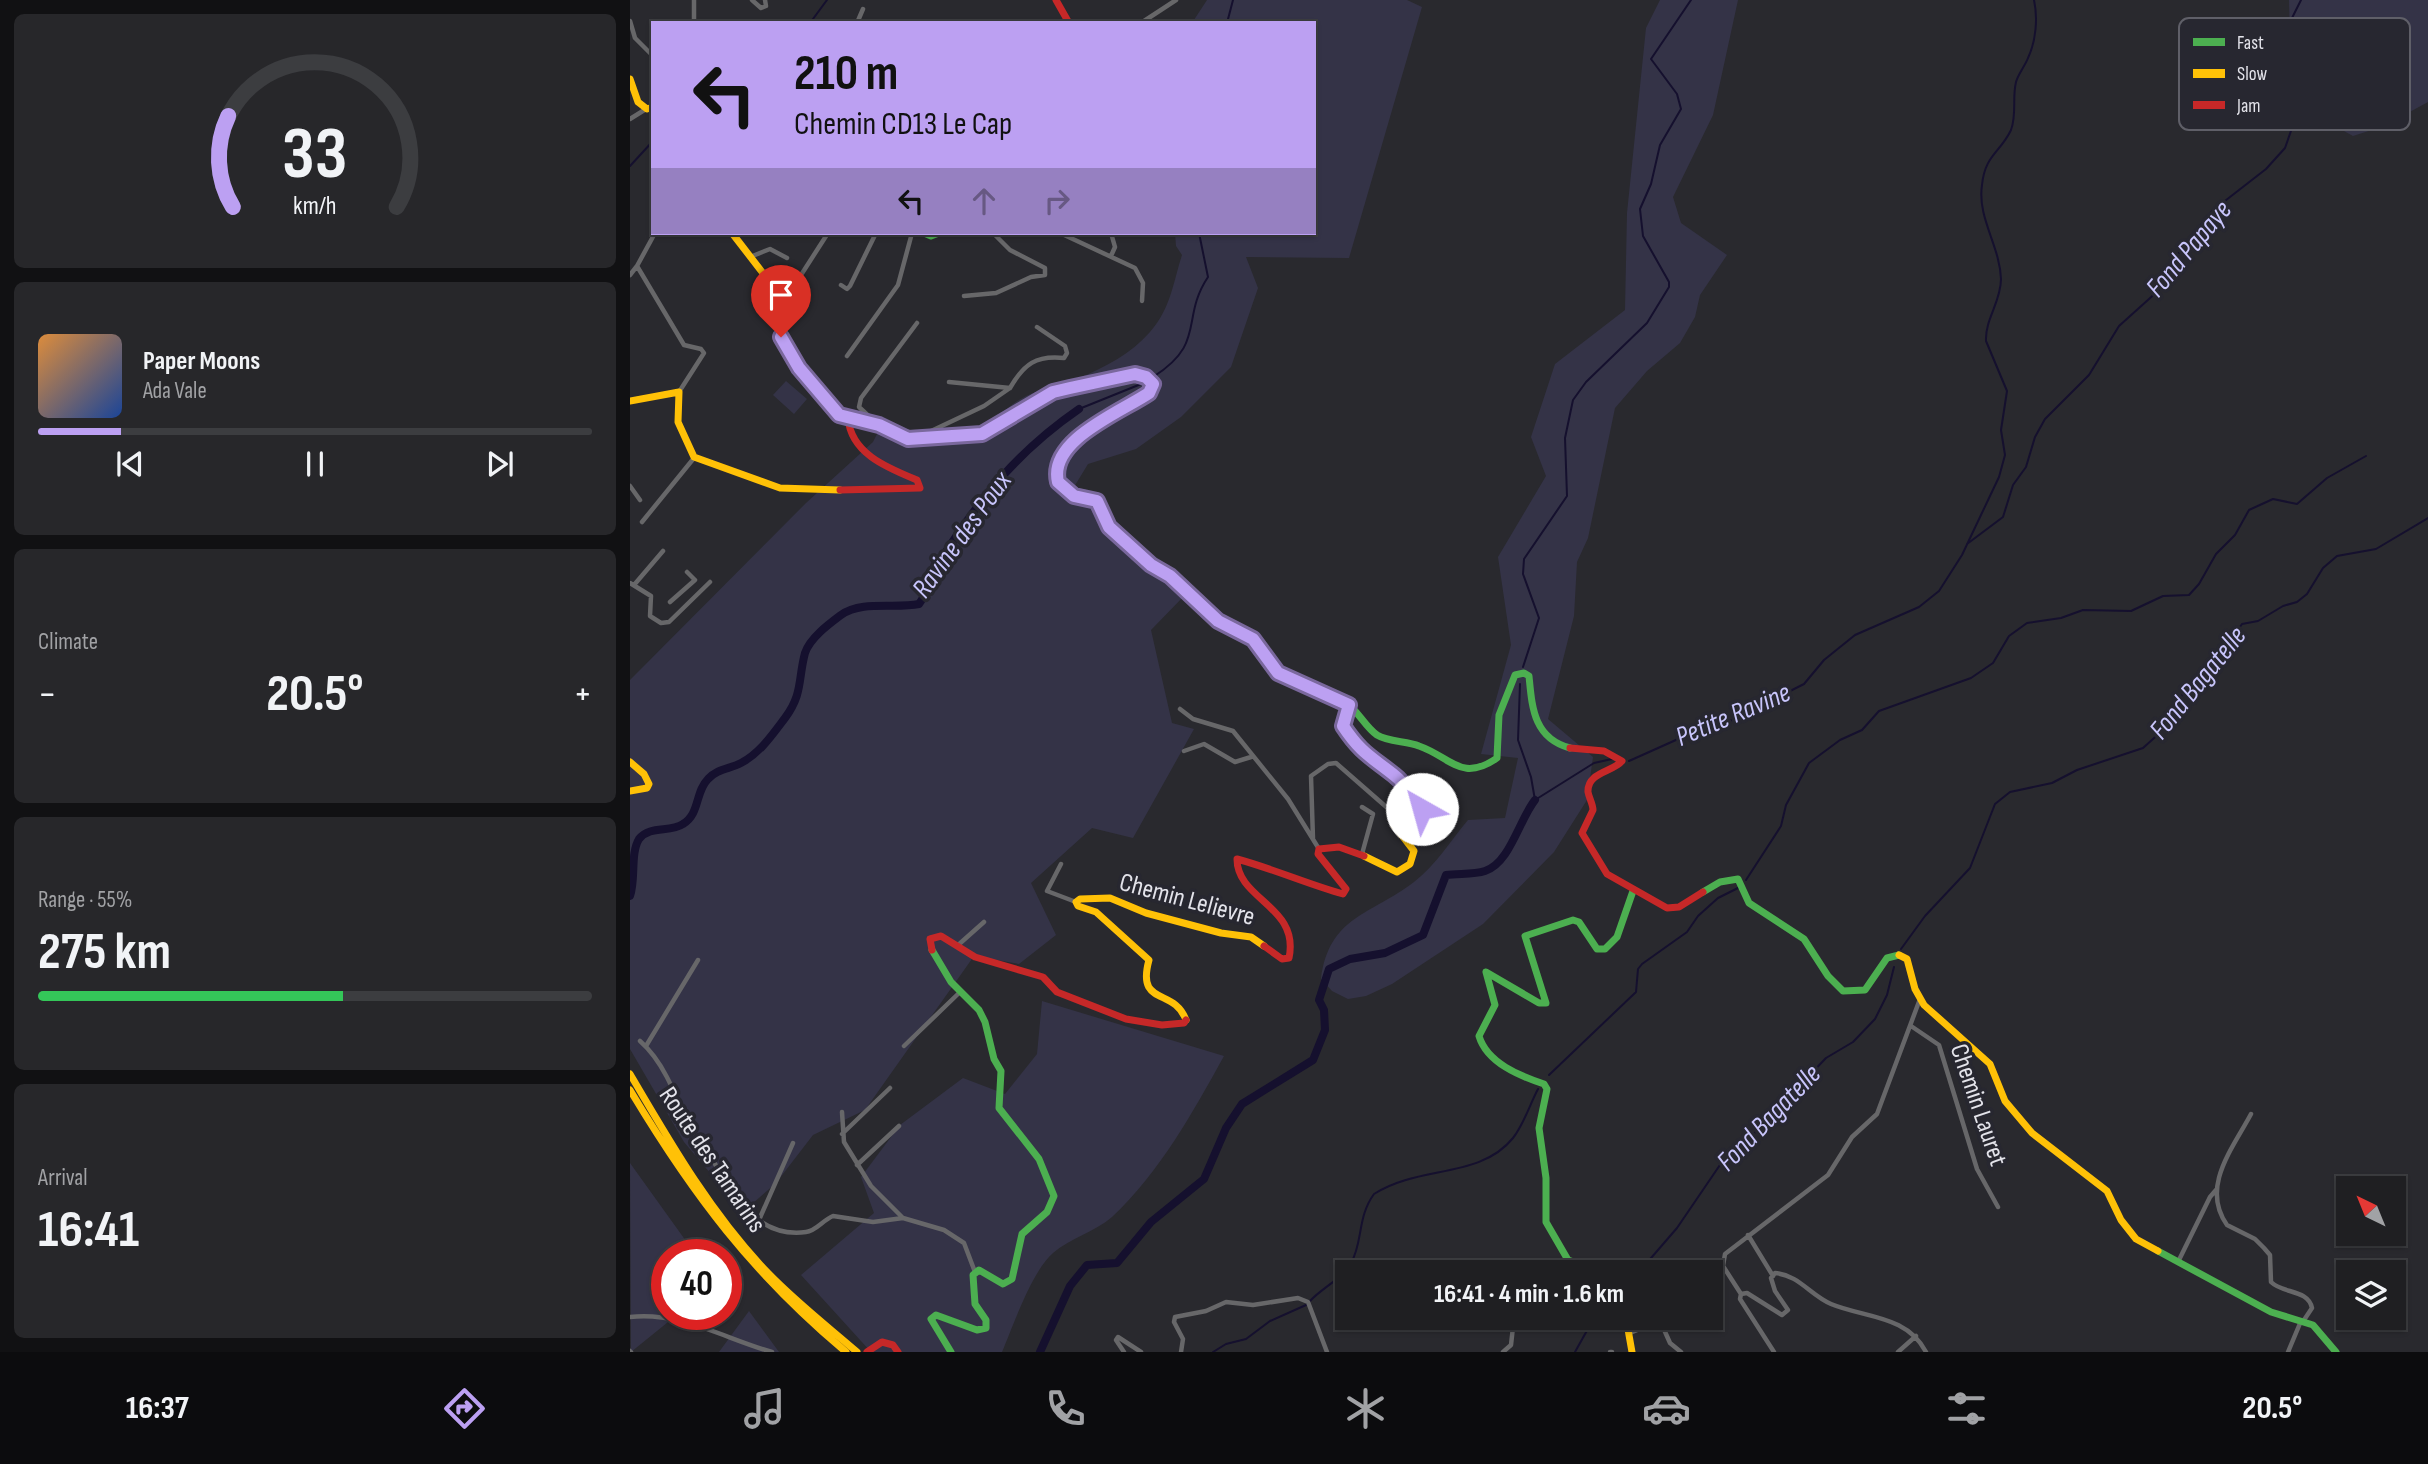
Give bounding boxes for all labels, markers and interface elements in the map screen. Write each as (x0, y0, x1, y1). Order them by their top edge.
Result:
legend (2179, 18, 2410, 130)
text: Fast (2237, 32, 2264, 55)
text: 210 m (794, 45, 898, 104)
icon: left (679, 49, 770, 140)
text: Slow (2237, 63, 2267, 86)
text: Jam (2236, 95, 2260, 118)
text: Chemin CD13 Le Cap (794, 105, 1012, 144)
text: 33 (282, 111, 348, 199)
icon: left (892, 182, 930, 220)
icon: ahead (965, 182, 1003, 220)
icon: right (1038, 182, 1076, 220)
text: km/h (293, 191, 337, 222)
water label: Fond Papaye (2139, 194, 2239, 304)
pin (751, 265, 811, 337)
icon: arrive (762, 276, 800, 314)
text: Paper Moons (143, 346, 260, 377)
text: Ada Vale (143, 377, 207, 405)
icon: previous (111, 445, 149, 483)
icon: pause (296, 445, 334, 483)
icon: next (481, 445, 519, 483)
water label: Ravine des Poux (905, 464, 1020, 604)
water label: Fond Bagatelle (2143, 620, 2253, 746)
text: Climate (38, 628, 98, 656)
text: 20.5° (266, 663, 364, 726)
text: − (38, 672, 57, 717)
text: + (573, 672, 592, 717)
water label: Petite Ravine (1671, 676, 1795, 754)
position arrow (1385, 772, 1459, 846)
street label: Chemin Lelievre (1116, 867, 1258, 933)
text: Range · 55% (38, 886, 132, 914)
text: 275 km (38, 921, 171, 984)
street label: Chemin Lauret (1943, 1040, 2013, 1170)
water label: Fond Bagatelle (1710, 1058, 1828, 1178)
street label: Route des Tamarins (652, 1081, 772, 1239)
text: Arrival (38, 1164, 87, 1192)
north arrow (2336, 1176, 2406, 1246)
map controls (2336, 1176, 2406, 1330)
text: 16:41 (38, 1199, 139, 1262)
speed limit sign: 40 (651, 1239, 742, 1330)
button: layers (2336, 1260, 2406, 1330)
text: 16:41 · 4 min · 1.6 km (1434, 1279, 1624, 1310)
icon: directions (440, 1384, 489, 1433)
icon: music (740, 1384, 789, 1433)
icon: phone (1041, 1384, 1090, 1433)
icon: climate (1341, 1384, 1390, 1433)
icon: car (1642, 1384, 1691, 1433)
icon: filters (1942, 1384, 1991, 1433)
text: 16:37 (126, 1389, 189, 1428)
text: 20.5° (2242, 1389, 2302, 1428)

